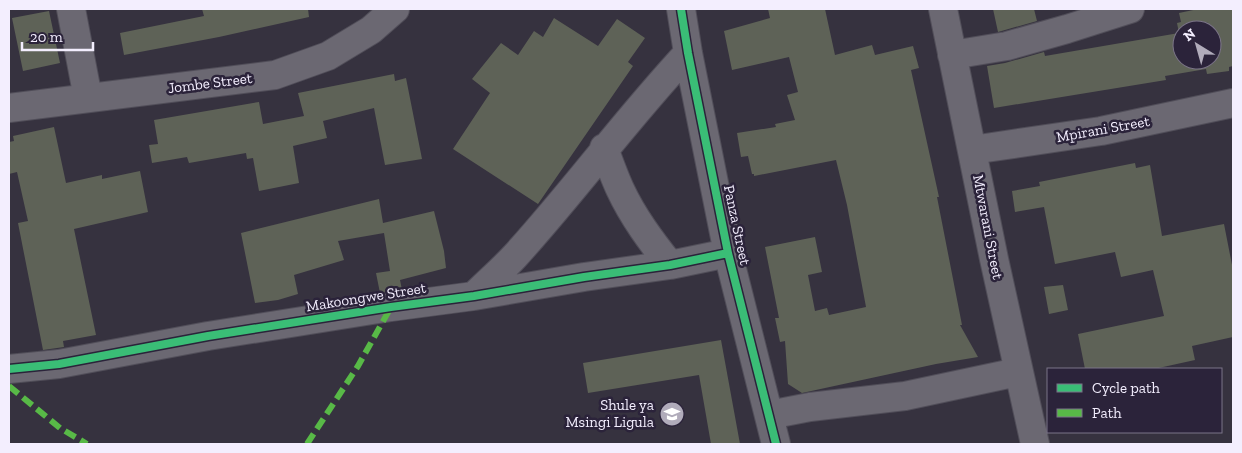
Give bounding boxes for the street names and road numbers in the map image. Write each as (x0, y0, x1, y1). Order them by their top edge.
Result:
street label: Jombe Street (167, 69, 254, 97)
street label: Mpirani Street (1055, 112, 1152, 146)
street label: Mtwarani Street (969, 173, 1007, 281)
street label: Panza Street (720, 183, 754, 267)
street label: Makoongwe Street (305, 279, 428, 315)

